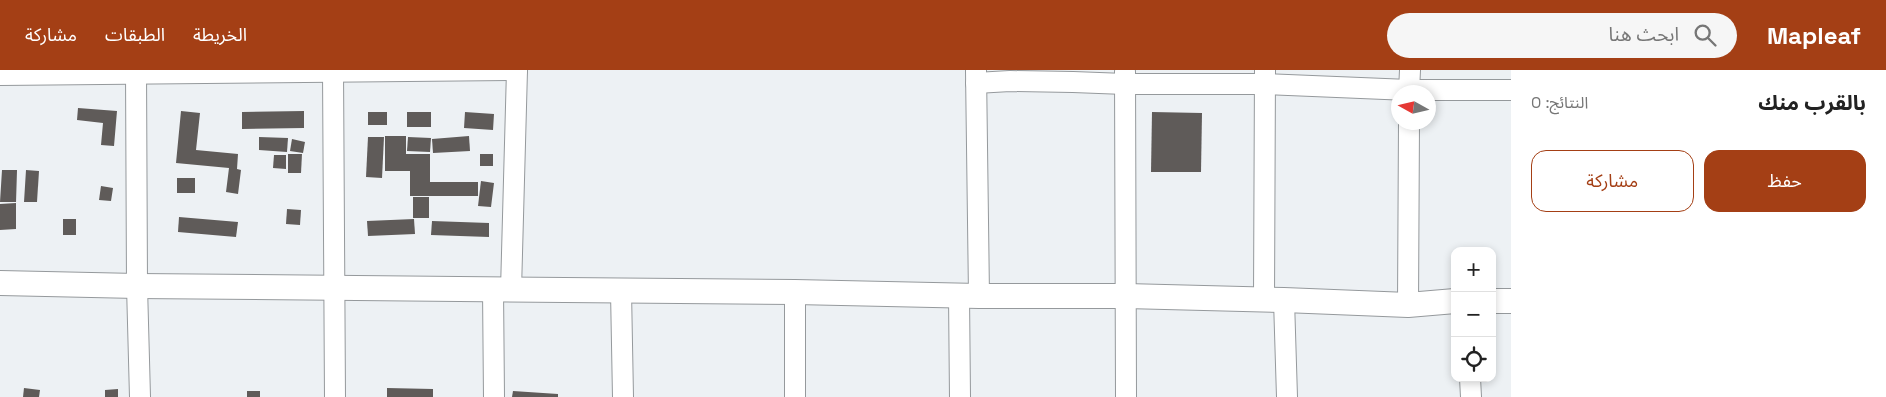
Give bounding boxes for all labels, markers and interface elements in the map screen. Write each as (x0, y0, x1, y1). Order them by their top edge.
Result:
search box (1387, 13, 1737, 58)
text: Mapleaf (1767, 20, 1861, 51)
icon: search (1691, 21, 1719, 49)
text: ابحث هنا (1609, 22, 1679, 47)
text: مشاركة (25, 23, 77, 46)
text: الطبقات (105, 23, 165, 46)
text: الخريطة (193, 23, 247, 46)
north arrow (1391, 85, 1436, 130)
text: بالقرب منك (1758, 89, 1866, 116)
text: النتائج: 0 (1531, 92, 1588, 113)
button: مشاركة (1531, 150, 1694, 212)
button: حفظ (1704, 150, 1866, 212)
map controls (1451, 247, 1496, 382)
button: + (1451, 247, 1496, 292)
button: − (1451, 292, 1496, 337)
button: locate (1451, 337, 1496, 382)

